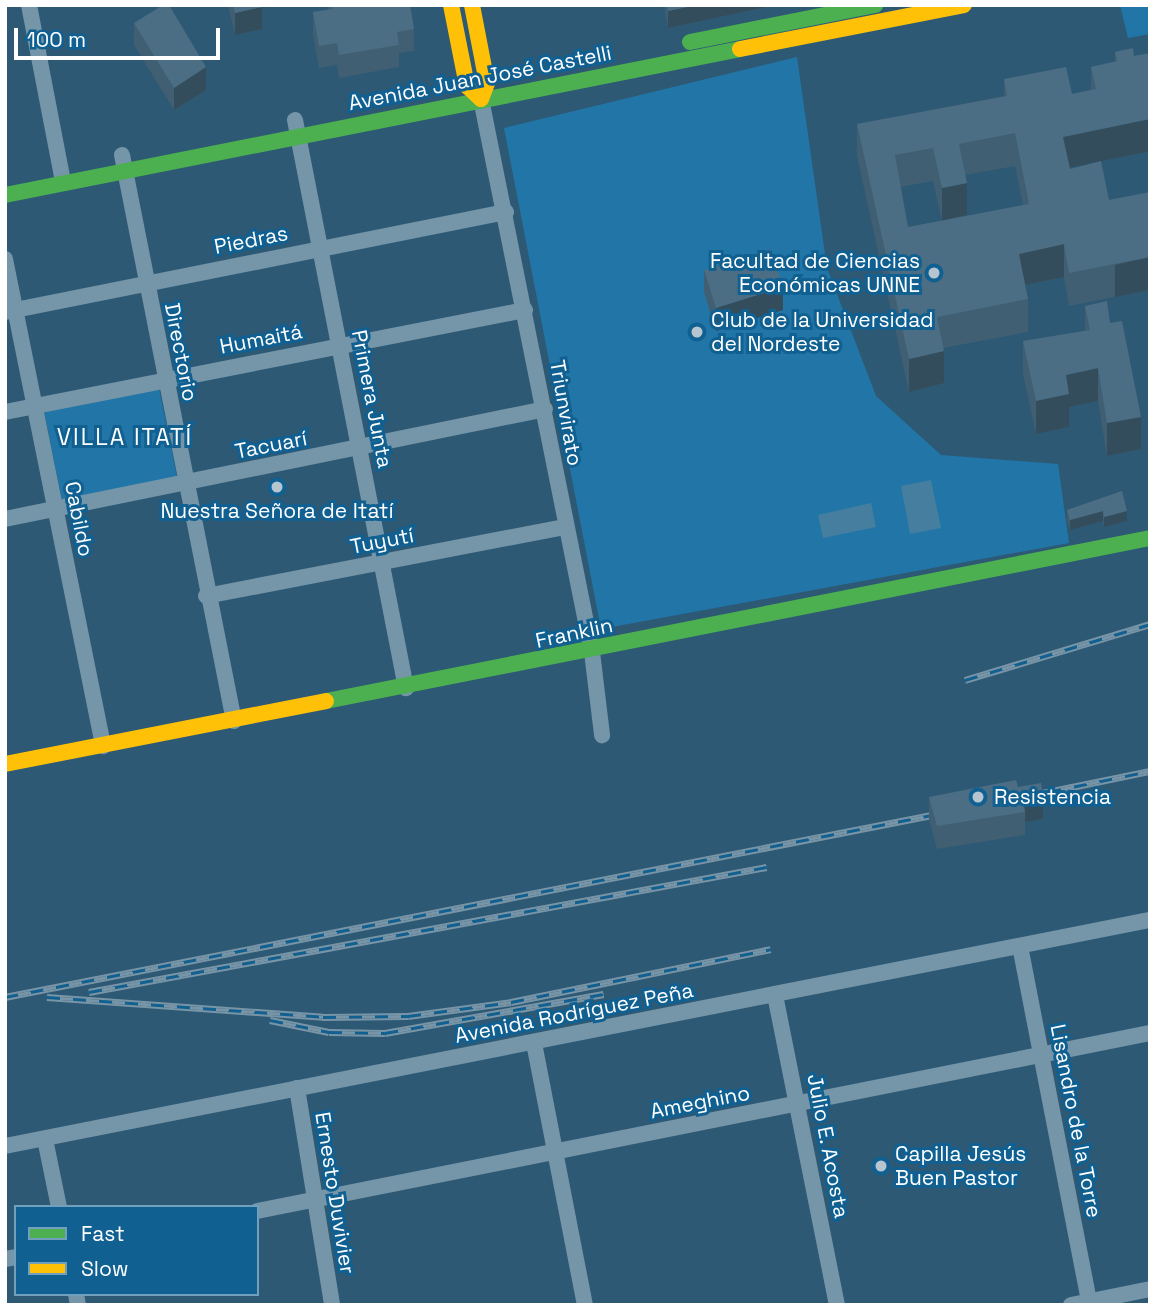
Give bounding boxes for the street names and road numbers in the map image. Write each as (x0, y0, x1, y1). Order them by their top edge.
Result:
street label: Avenida Juan José Castelli (346, 40, 614, 116)
street label: Piedras (212, 221, 290, 259)
street label: Directorio (159, 301, 203, 403)
street label: Humaitá (218, 319, 304, 359)
street label: Primera Junta (346, 328, 398, 470)
street label: Triunvirato (544, 358, 588, 468)
street label: Tacuarí (233, 426, 309, 464)
street label: Cabildo (59, 479, 99, 559)
street label: Tuyutí (348, 523, 416, 559)
street label: Franklin (533, 613, 615, 653)
street label: Avenida Rodríguez Peña (453, 978, 695, 1048)
street label: Lisandro de la Torre (1045, 1022, 1107, 1220)
street label: Julio E. Acosta (802, 1071, 854, 1221)
street label: Ameghino (648, 1080, 752, 1124)
street label: Ernesto Duvivier (310, 1110, 360, 1276)

